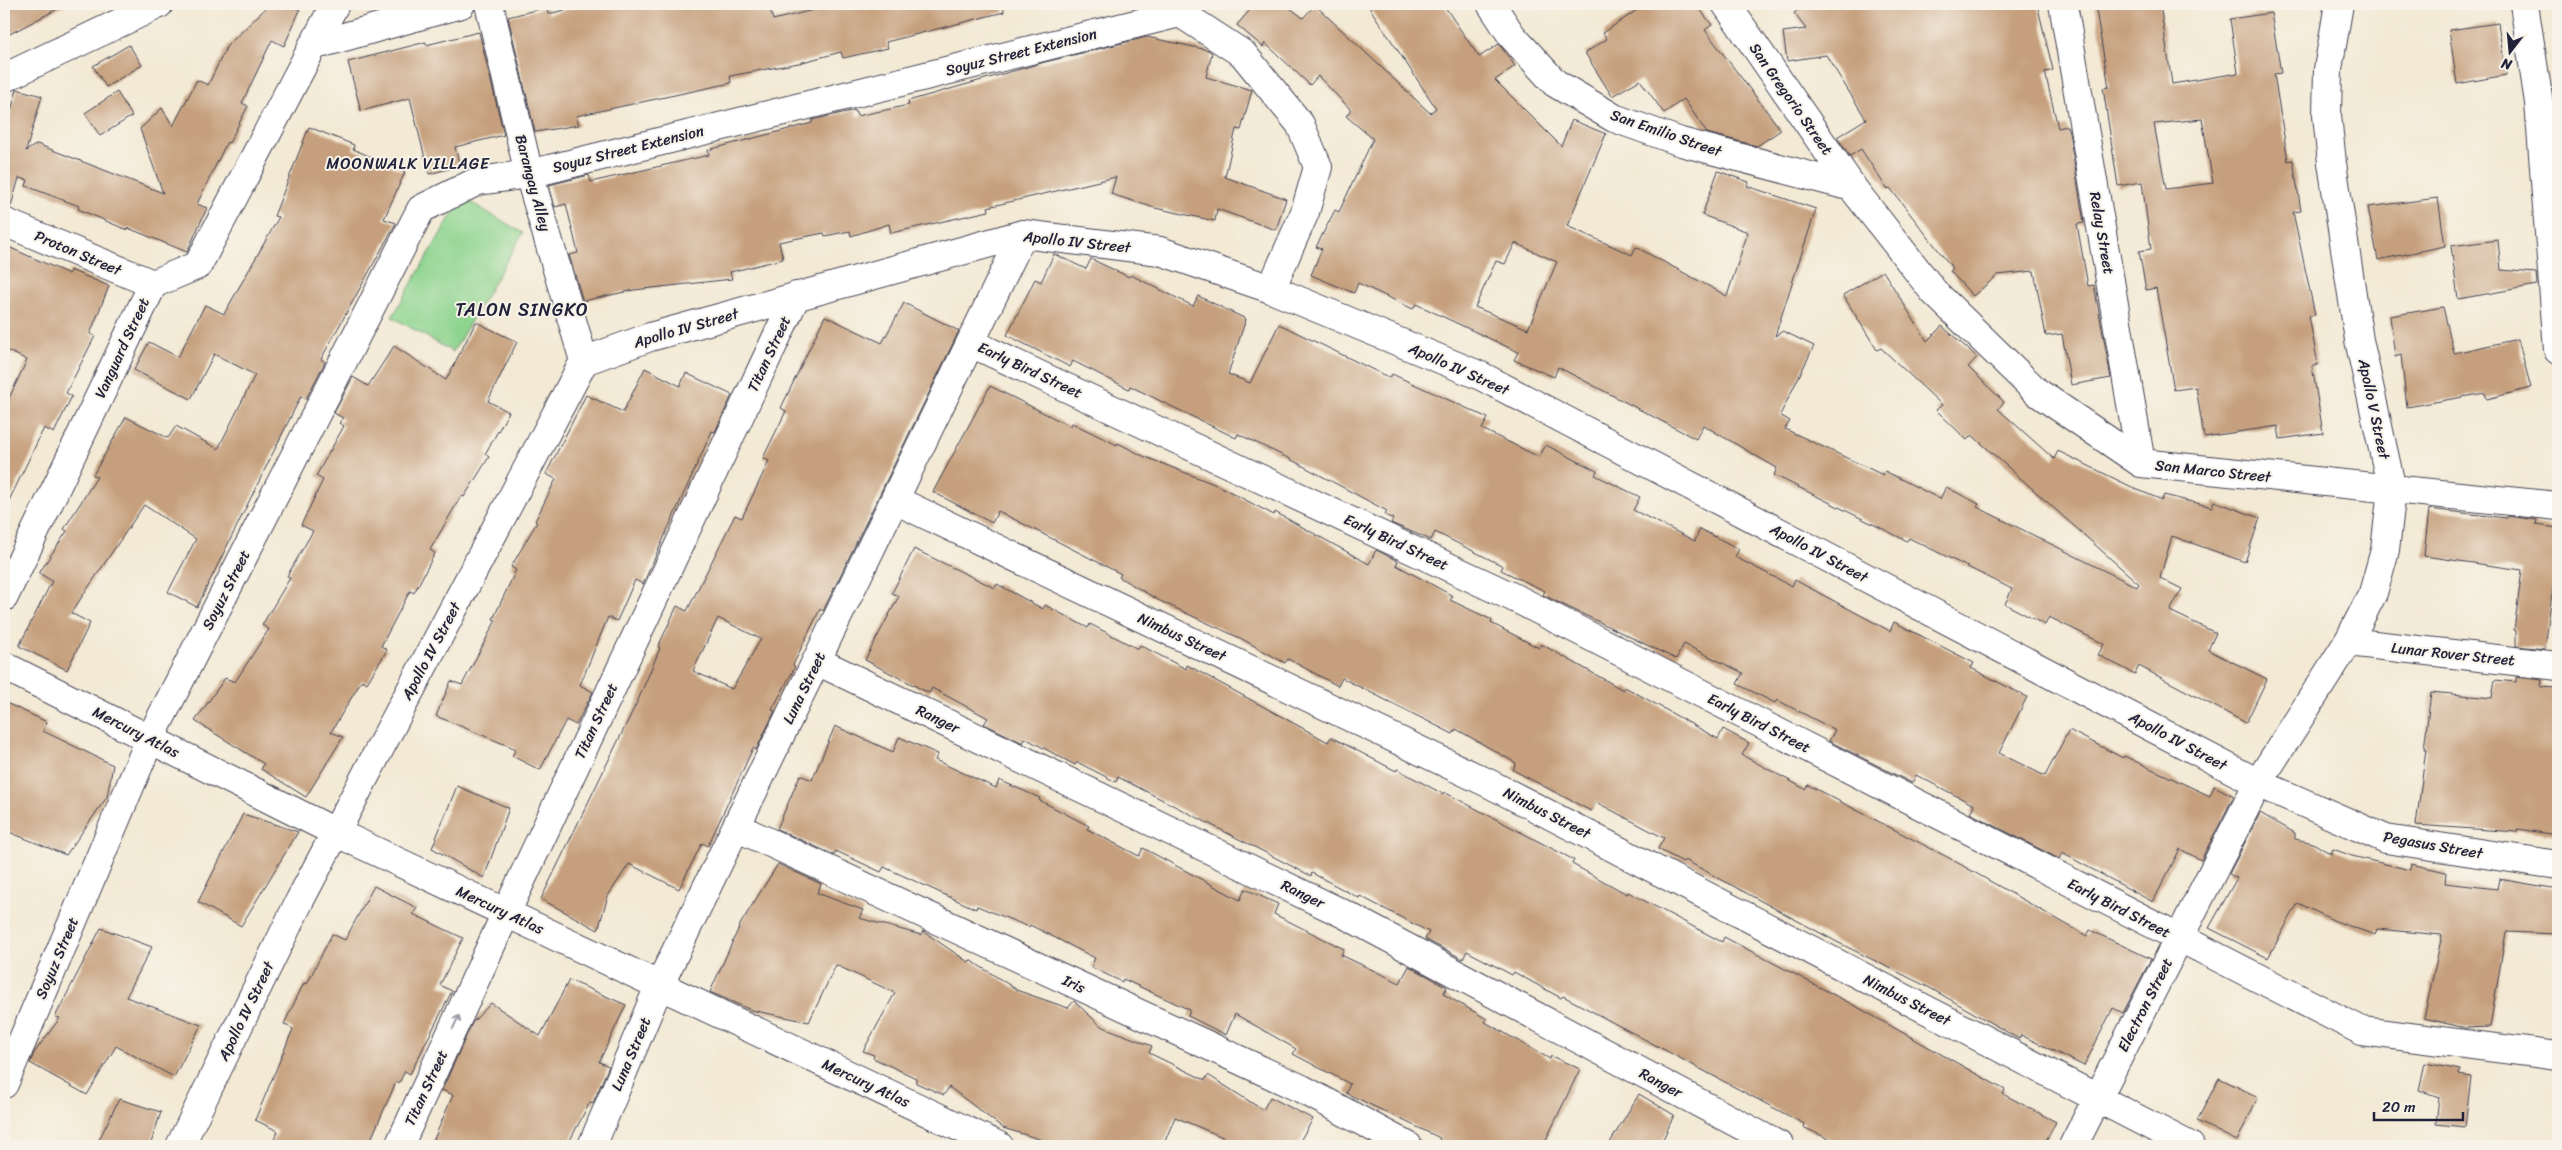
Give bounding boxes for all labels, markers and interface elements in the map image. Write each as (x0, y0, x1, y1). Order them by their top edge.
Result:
street label: Soyuz Street Extension (943, 21, 1099, 83)
north arrow (2484, 28, 2534, 78)
street label: San Gregorio Street (1742, 37, 1840, 161)
text: N (2498, 51, 2516, 78)
street label: San Emilio Street (1607, 102, 1726, 164)
street label: Soyuz Street Extension (550, 118, 706, 180)
street label: Barangay Alley (508, 132, 558, 235)
district label: MOONWALK VILLAGE (326, 149, 490, 178)
street label: Relay Street (2082, 190, 2122, 277)
street label: Proton Street (30, 223, 126, 283)
street label: Apollo IV Street (1021, 223, 1133, 261)
street label: Vanguard Street (87, 293, 157, 403)
district label: TALON SINGKO (455, 294, 589, 326)
street label: Apollo IV Street (630, 300, 742, 356)
street label: Titan Street (740, 311, 798, 397)
street label: Early Bird Street (973, 334, 1087, 406)
street label: Apollo IV Street (1404, 335, 1514, 403)
street label: Apollo V Street (2350, 356, 2398, 462)
street label: San Marco Street (2154, 452, 2273, 490)
street label: Early Bird Street (1339, 506, 1453, 578)
street label: Apollo IV Street (1764, 516, 1874, 590)
street label: Soyuz Street (195, 545, 258, 635)
street label: Apollo IV Street (394, 596, 468, 706)
street label: Nimbus Street (1133, 605, 1232, 669)
street label: Lunar Rover Street (2390, 635, 2517, 673)
street label: Luna Street (775, 647, 833, 729)
street label: Titan Street (567, 678, 625, 764)
street label: Early Bird Street (1703, 686, 1816, 760)
street label: Ranger (912, 697, 965, 741)
street label: Mercury Atlas (88, 699, 184, 765)
street label: Apollo IV Street (2123, 704, 2233, 778)
street label: Nimbus Street (1499, 780, 1596, 847)
street label: Pegasus Street (2381, 823, 2486, 867)
street label: Early Bird Street (2063, 871, 2176, 945)
street label: Ranger (1277, 872, 1330, 916)
street label: Mercury Atlas (452, 878, 548, 942)
street label: Soyuz Street (28, 912, 86, 1003)
street label: Electron Street (2110, 953, 2180, 1057)
street label: Apollo IV Street (210, 956, 282, 1066)
street label: Iris (1057, 967, 1090, 1001)
street label: Nimbus Street (1859, 967, 1956, 1034)
street label: Luna Street (604, 1013, 658, 1095)
one-way arrow (451, 1015, 461, 1030)
street label: Titan Street (397, 1045, 455, 1131)
street label: Mercury Atlas (818, 1051, 914, 1115)
street label: Ranger (1635, 1061, 1688, 1106)
scale bar (2374, 1090, 2463, 1122)
text: 20 m (2382, 1094, 2416, 1120)

